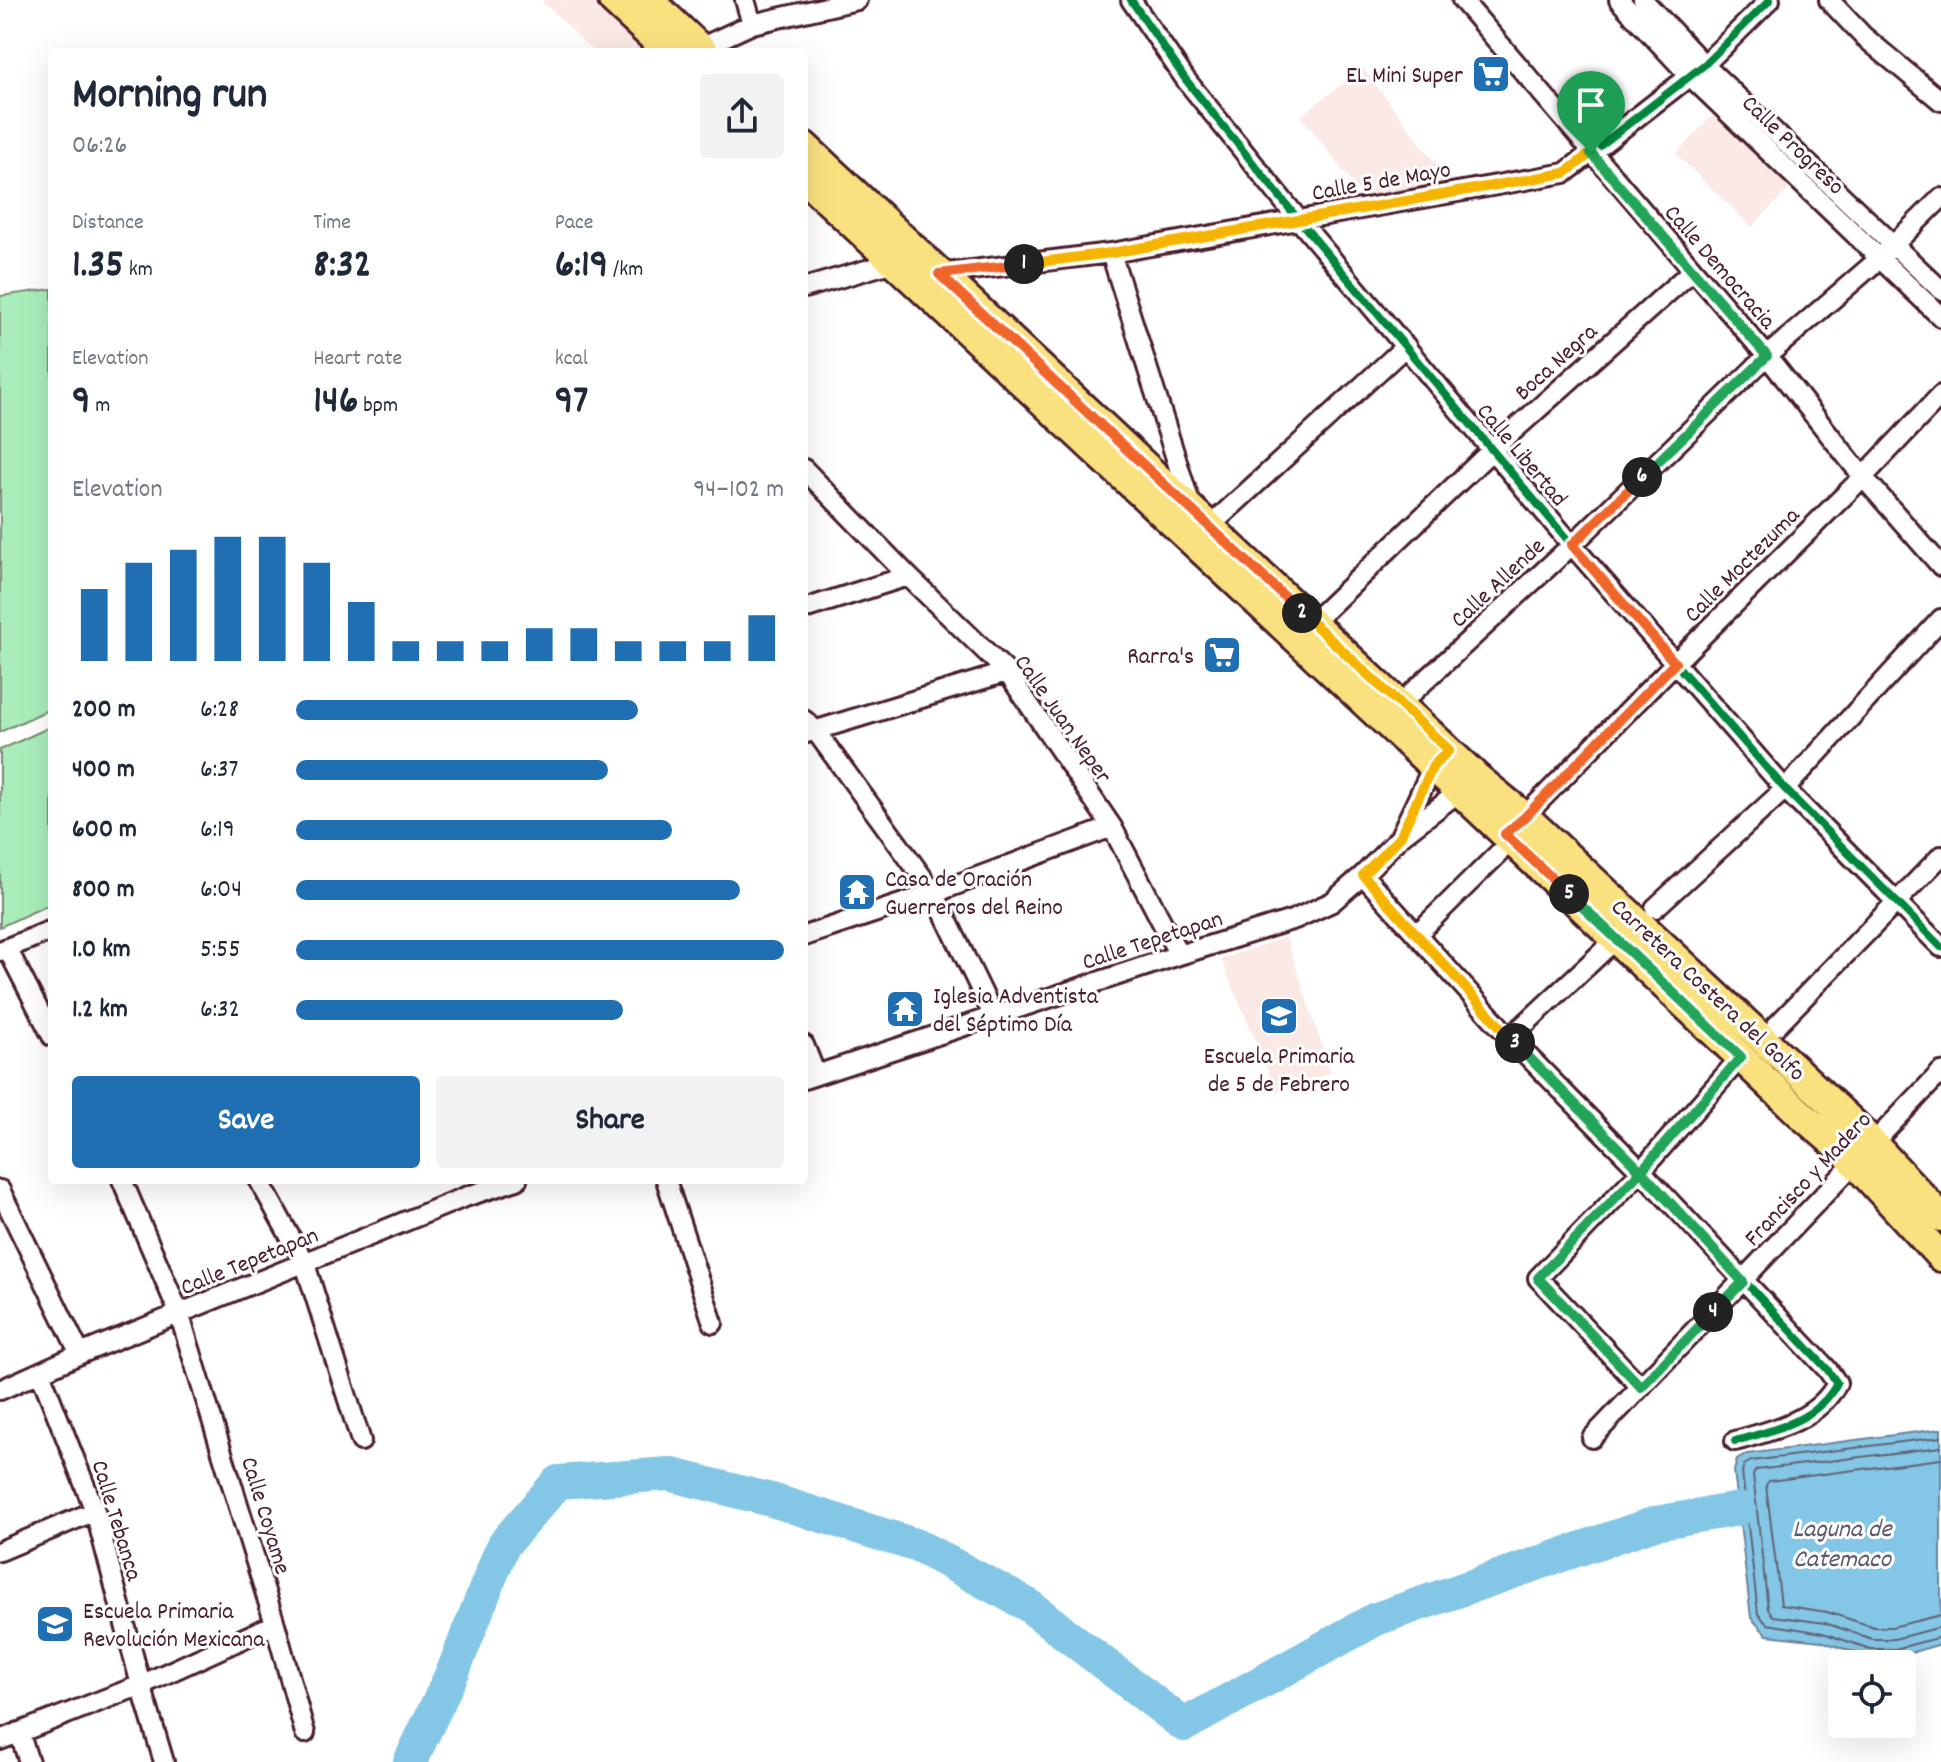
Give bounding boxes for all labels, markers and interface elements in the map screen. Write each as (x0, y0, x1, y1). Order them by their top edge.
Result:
supermarket icon: EL Mini Super (1470, 53, 1512, 95)
place label: EL Mini Super (1346, 60, 1463, 94)
text: Morning run (72, 66, 267, 129)
pin (1557, 71, 1625, 153)
button: share (700, 74, 784, 158)
icon: arrive (1569, 83, 1613, 127)
street label: Calle Progreso (1733, 88, 1851, 204)
text: 06:26 (72, 128, 127, 165)
street label: Calle 5 de Mayo (1310, 154, 1454, 212)
street label: Calle Democracia (1655, 198, 1783, 338)
text: Distance (72, 208, 144, 239)
text: Time (313, 208, 351, 239)
text: Pace (555, 208, 594, 239)
text: 1.35 (72, 239, 124, 296)
text: 8:32 (313, 239, 371, 296)
text: 6:19 (555, 239, 608, 296)
pin: 1 (1004, 244, 1044, 284)
text: 1 (1022, 248, 1026, 279)
text: km (124, 255, 153, 286)
text: /km (608, 255, 643, 286)
street label: Boca Negra (1508, 316, 1607, 410)
text: Elevation (72, 344, 149, 375)
text: Heart rate (313, 344, 402, 375)
text: kcal (555, 344, 588, 375)
text: 9 (72, 375, 90, 432)
text: 146 (313, 375, 358, 432)
text: 97 (555, 375, 588, 432)
text: m (90, 391, 110, 422)
text: bpm (358, 391, 398, 422)
street label: Calle Libertad (1467, 397, 1574, 515)
pin: 6 (1622, 457, 1662, 497)
text: 6 (1637, 461, 1647, 492)
text: Elevation (72, 472, 162, 509)
text: 94–102 m (693, 472, 784, 509)
street label: Calle Moctezuma (1677, 500, 1809, 632)
street label: Calle Allende (1444, 531, 1554, 637)
pin: 2 (1282, 593, 1322, 633)
text: 2 (1297, 597, 1307, 628)
supermarket icon: Rarra's (1201, 634, 1243, 676)
place label: Rarra's (1127, 641, 1194, 675)
street label: Calle Juan Neper (1004, 648, 1119, 791)
text: 200 m (72, 692, 136, 729)
text: 6:28 (200, 692, 239, 729)
text: 400 m (72, 752, 135, 789)
text: 6:37 (200, 752, 239, 789)
text: 600 m (72, 812, 137, 849)
text: 6:19 (200, 812, 235, 849)
place label: Casa de Oración Guerreros del Reino (885, 864, 1063, 926)
temple icon: Casa de Oración Guerreros del Reino (836, 871, 878, 913)
text: 800 m (72, 872, 135, 909)
text: 6:04 (200, 872, 242, 909)
pin: 5 (1549, 874, 1589, 914)
text: 5 (1564, 878, 1574, 909)
street label: Carretera Costera del Golfo (1602, 892, 1812, 1091)
street label: Calle Tepetapan (1078, 903, 1228, 981)
text: 1.0 km (72, 932, 131, 969)
text: 5:55 (200, 932, 240, 969)
place label: Iglesia Adventista del Séptimo Día (933, 981, 1099, 1043)
temple icon: Iglesia Adventista del Séptimo Día (884, 988, 926, 1030)
text: 1.2 km (72, 992, 128, 1029)
text: 6:32 (200, 992, 240, 1029)
school or university icon: Escuela Primaria de 5 de Febrero (1258, 995, 1300, 1037)
pin: 3 (1495, 1023, 1535, 1063)
text: 3 (1510, 1027, 1520, 1058)
place label: Escuela Primaria de 5 de Febrero (1204, 1041, 1355, 1103)
button: Save (72, 1076, 420, 1168)
button: Share (436, 1076, 784, 1168)
street label: Francisco y Madero (1737, 1105, 1881, 1255)
street label: Calle Tepetapan (176, 1220, 324, 1306)
pin: 4 (1693, 1292, 1733, 1332)
text: 4 (1708, 1296, 1718, 1327)
street label: Calle Coyame (230, 1453, 298, 1579)
street label: Calle Tebanca (81, 1456, 150, 1586)
water label: Laguna de Catemaco (1792, 1512, 1893, 1579)
place label: Escuela Primaria Revolución Mexicana (83, 1596, 265, 1658)
school or university icon: Escuela Primaria Revolución Mexicana (34, 1603, 76, 1645)
map controls (1828, 1650, 1916, 1738)
button: locate (1828, 1650, 1916, 1738)

